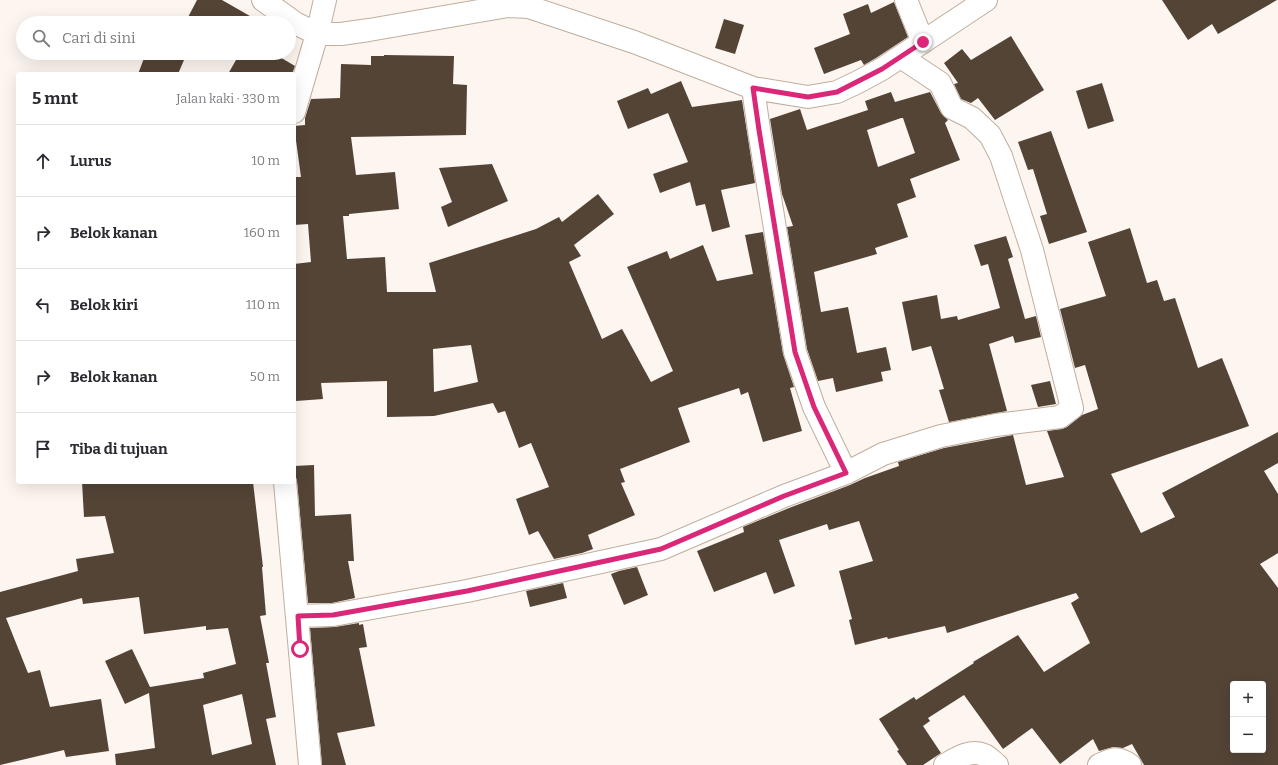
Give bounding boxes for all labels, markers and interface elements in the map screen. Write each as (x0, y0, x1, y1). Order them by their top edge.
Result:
search box (16, 16, 296, 60)
icon: search (30, 27, 52, 49)
text: Cari di sini (62, 29, 135, 47)
route end (914, 33, 932, 51)
text: 5 mnt (32, 88, 78, 109)
text: Jalan kaki · 330 m (176, 91, 280, 106)
icon: ahead (32, 150, 54, 172)
text: Lurus (70, 152, 112, 170)
text: 10 m (251, 153, 280, 168)
icon: right (32, 222, 54, 244)
text: Belok kanan (70, 224, 158, 242)
text: 160 m (244, 225, 280, 240)
icon: left (32, 294, 54, 316)
text: Belok kiri (70, 296, 138, 314)
text: 110 m (246, 297, 280, 312)
icon: right (32, 366, 54, 388)
text: Belok kanan (70, 368, 158, 386)
text: 50 m (250, 369, 280, 384)
icon: arrive (32, 438, 54, 460)
text: Tiba di tujuan (70, 440, 168, 458)
route start (291, 640, 309, 658)
map controls (1230, 681, 1266, 753)
button: + (1230, 681, 1266, 717)
button: − (1230, 717, 1266, 753)

